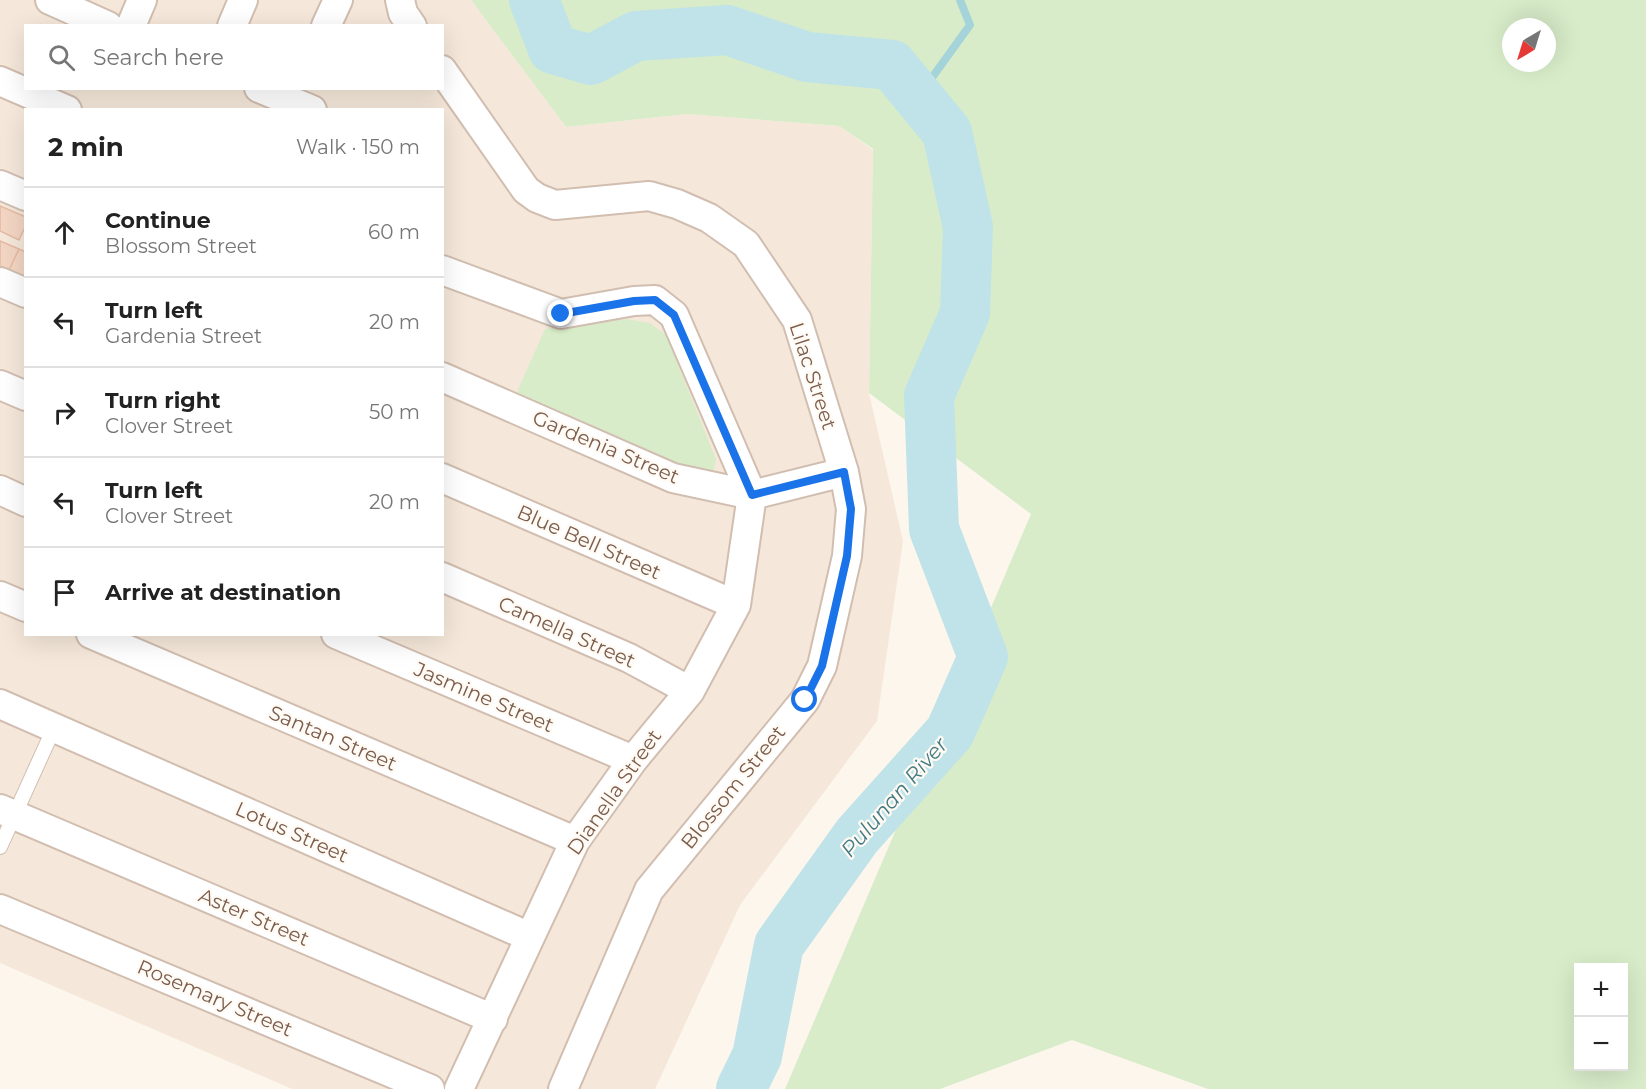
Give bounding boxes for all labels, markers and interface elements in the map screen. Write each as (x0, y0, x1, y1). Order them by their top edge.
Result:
north arrow (1502, 18, 1556, 72)
search box (24, 24, 444, 90)
icon: search (45, 41, 78, 74)
text: Search here (93, 44, 224, 71)
text: 2 min (48, 131, 124, 163)
text: Walk · 150 m (296, 135, 420, 159)
text: Continue (105, 207, 211, 234)
icon: ahead (48, 216, 81, 249)
text: 60 m (368, 220, 420, 244)
text: Blossom Street (105, 234, 257, 258)
text: Turn left (105, 297, 203, 324)
route end (547, 300, 573, 326)
icon: left (48, 306, 81, 339)
text: 20 m (369, 310, 420, 334)
street label: Lilac Street (784, 319, 842, 433)
text: Gardenia Street (105, 324, 262, 348)
text: Turn right (105, 387, 220, 414)
icon: right (48, 396, 81, 429)
text: 50 m (369, 400, 420, 424)
street label: Gardenia Street (529, 405, 683, 489)
text: Clover Street (105, 414, 233, 438)
text: Turn left (105, 477, 203, 504)
icon: left (48, 486, 81, 519)
text: 20 m (369, 490, 420, 514)
street label: Blue Bell Street (513, 500, 665, 584)
text: Clover Street (105, 504, 233, 528)
icon: arrive (48, 576, 81, 609)
text: Arrive at destination (105, 579, 341, 606)
street label: Camella Street (495, 591, 639, 673)
street label: Jasmine Street (410, 656, 557, 737)
route start (791, 686, 817, 712)
street label: Santan Street (266, 700, 400, 776)
street label: Blossom Street (676, 720, 790, 854)
street label: Dianella Street (562, 725, 666, 859)
water label: Pulunan River (835, 732, 953, 862)
street label: Lotus Street (232, 796, 352, 868)
street label: Aster Street (195, 883, 313, 951)
street label: Rosemary Street (134, 954, 296, 1042)
map controls (1574, 963, 1628, 1071)
button: + (1574, 963, 1628, 1017)
button: − (1574, 1017, 1628, 1071)

